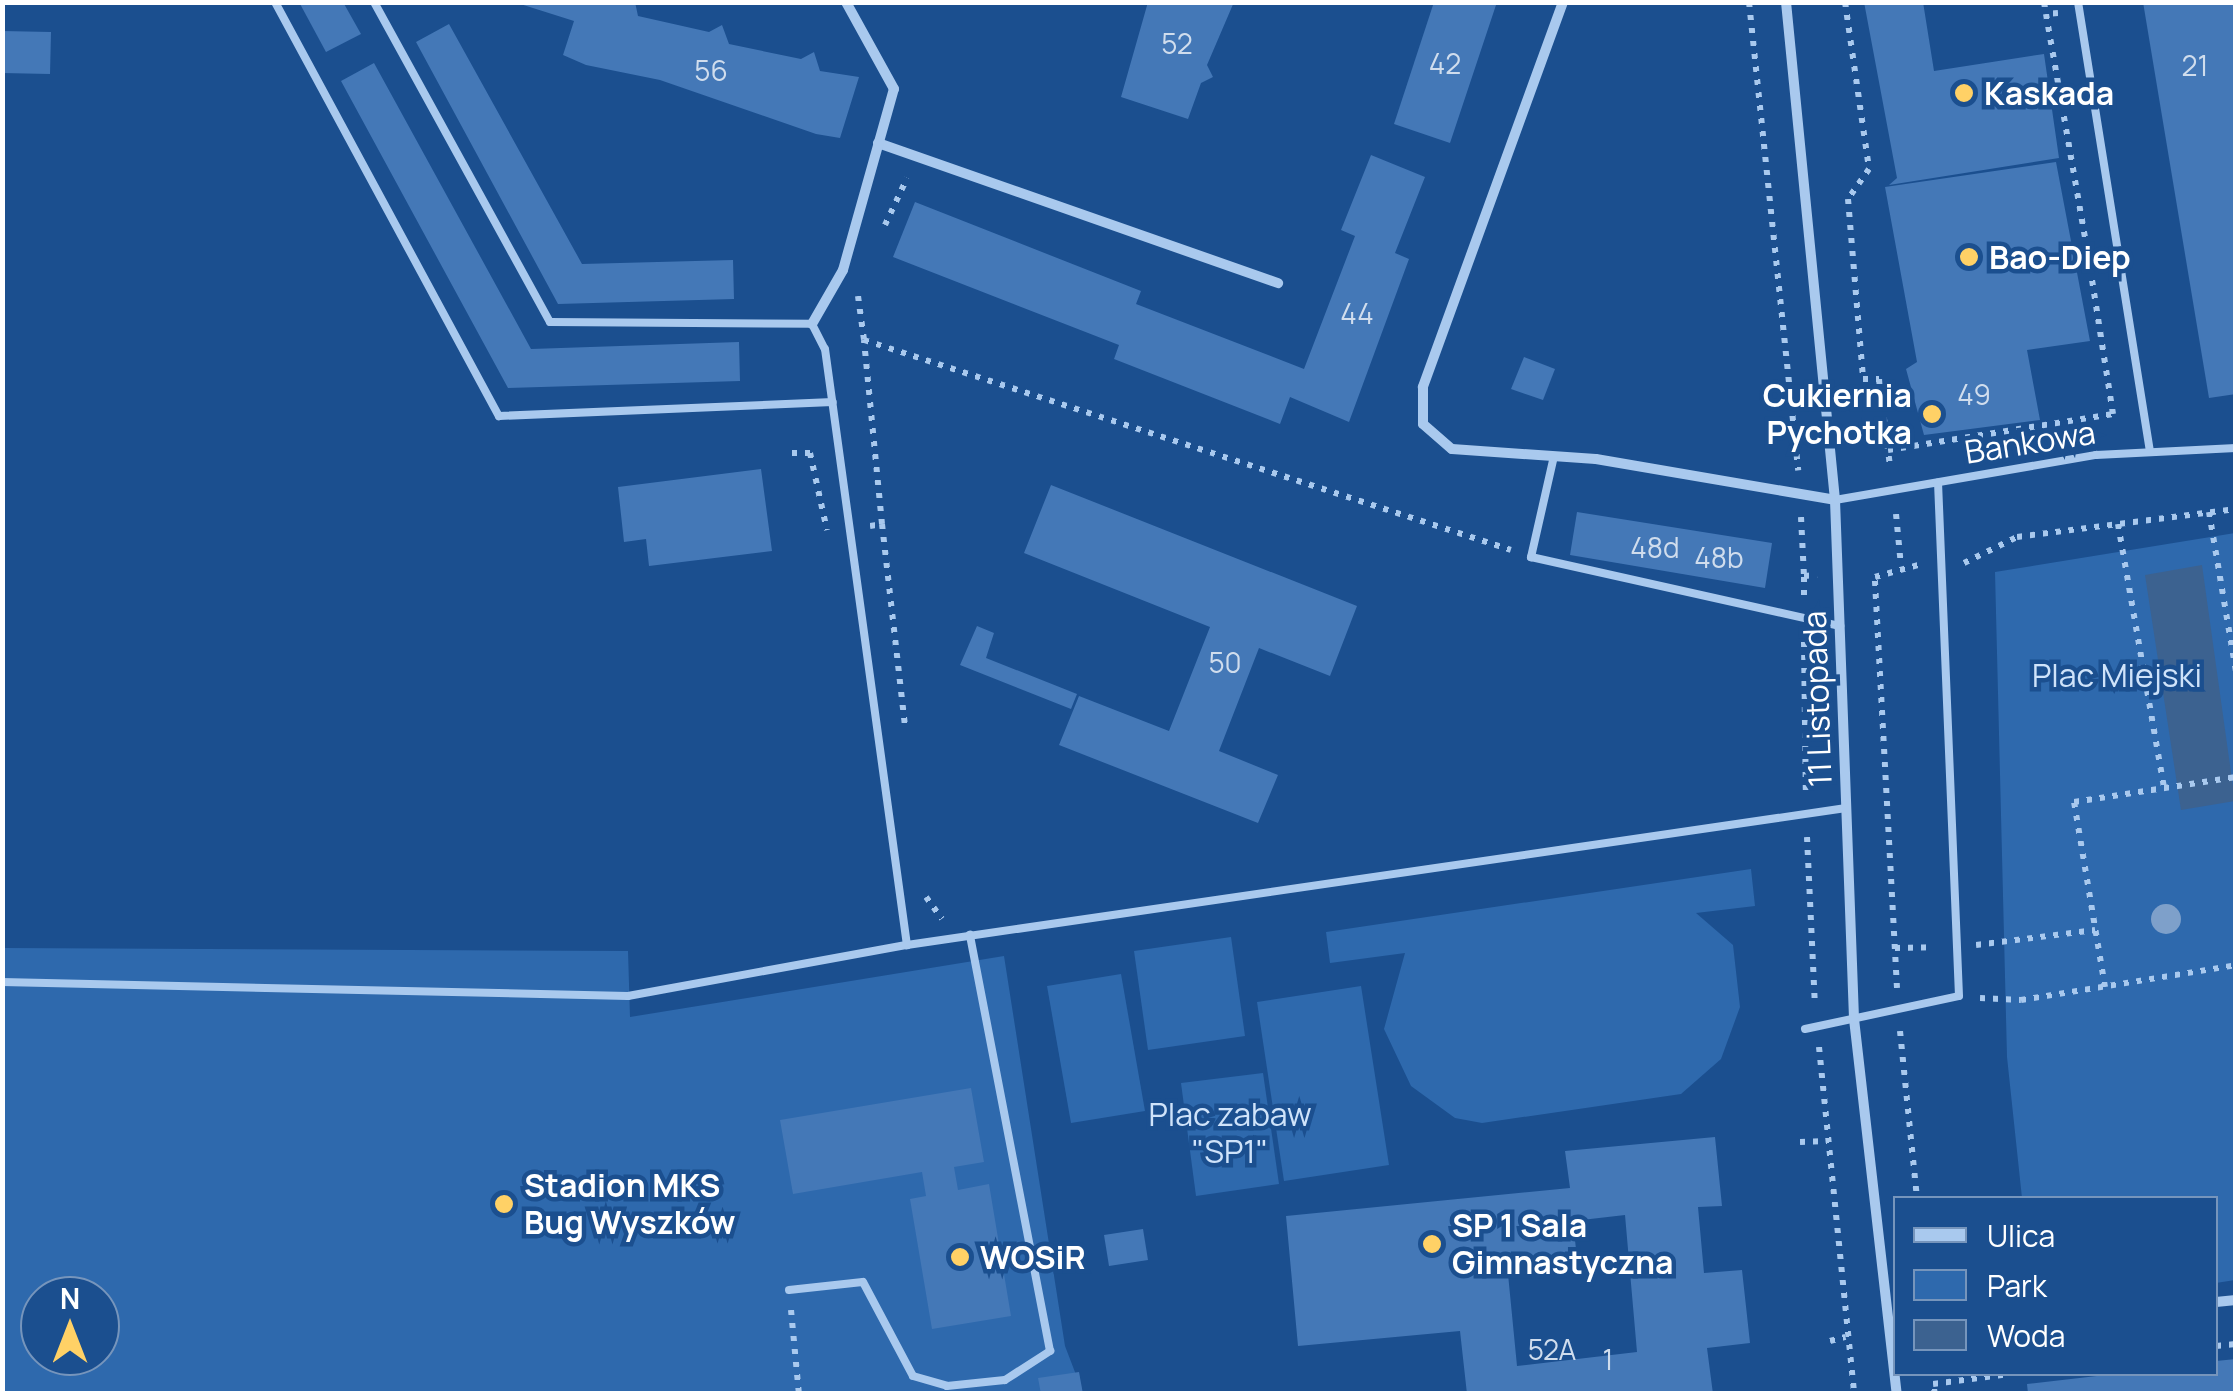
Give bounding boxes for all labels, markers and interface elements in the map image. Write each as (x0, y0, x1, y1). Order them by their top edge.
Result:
house number: 52 (1161, 26, 1193, 60)
house number: 42 (1429, 46, 1461, 80)
house number: 21 (2182, 48, 2208, 82)
house number: 56 (694, 53, 728, 87)
place label: Kaskada (1984, 74, 2114, 112)
marker: Kaskada (1953, 82, 1975, 104)
place label: Bao-Diep (1989, 238, 2131, 276)
marker: Bao-Diep (1958, 246, 1980, 268)
house number: 44 (1340, 296, 1374, 330)
place label: Cukiernia Pychotka (1763, 377, 1912, 452)
house number: 49 (1957, 377, 1991, 411)
marker: Cukiernia Pychotka (1921, 403, 1943, 425)
street label: Bankowa (1962, 413, 2098, 471)
house number: 48d (1630, 530, 1680, 564)
house number: 48b (1694, 540, 1744, 574)
street label: 11 Listopada (1795, 610, 1839, 788)
house number: 50 (1208, 645, 1242, 679)
park label: Plac Miejski (2032, 656, 2202, 694)
park label: Plac zabaw "SP1" (1148, 1096, 1312, 1171)
place label: Stadion MKS Bug Wyszków (524, 1167, 736, 1242)
marker: Stadion MKS Bug Wyszków (493, 1193, 515, 1215)
legend (1893, 1196, 2218, 1376)
place label: SP 1 Sala Gimnastyczna (1452, 1207, 1674, 1282)
text: Ulica (1987, 1215, 2055, 1256)
marker: SP 1 Sala Gimnastyczna (1421, 1233, 1443, 1255)
place label: WOSiR (980, 1238, 1086, 1276)
marker: WOSiR (949, 1246, 971, 1268)
text: Park (1987, 1265, 2047, 1306)
north arrow (20, 1276, 120, 1376)
text: N (60, 1279, 80, 1317)
text: Woda (1987, 1315, 2065, 1356)
house number: 52A (1528, 1332, 1576, 1366)
house number: 1 (1603, 1342, 1613, 1376)

